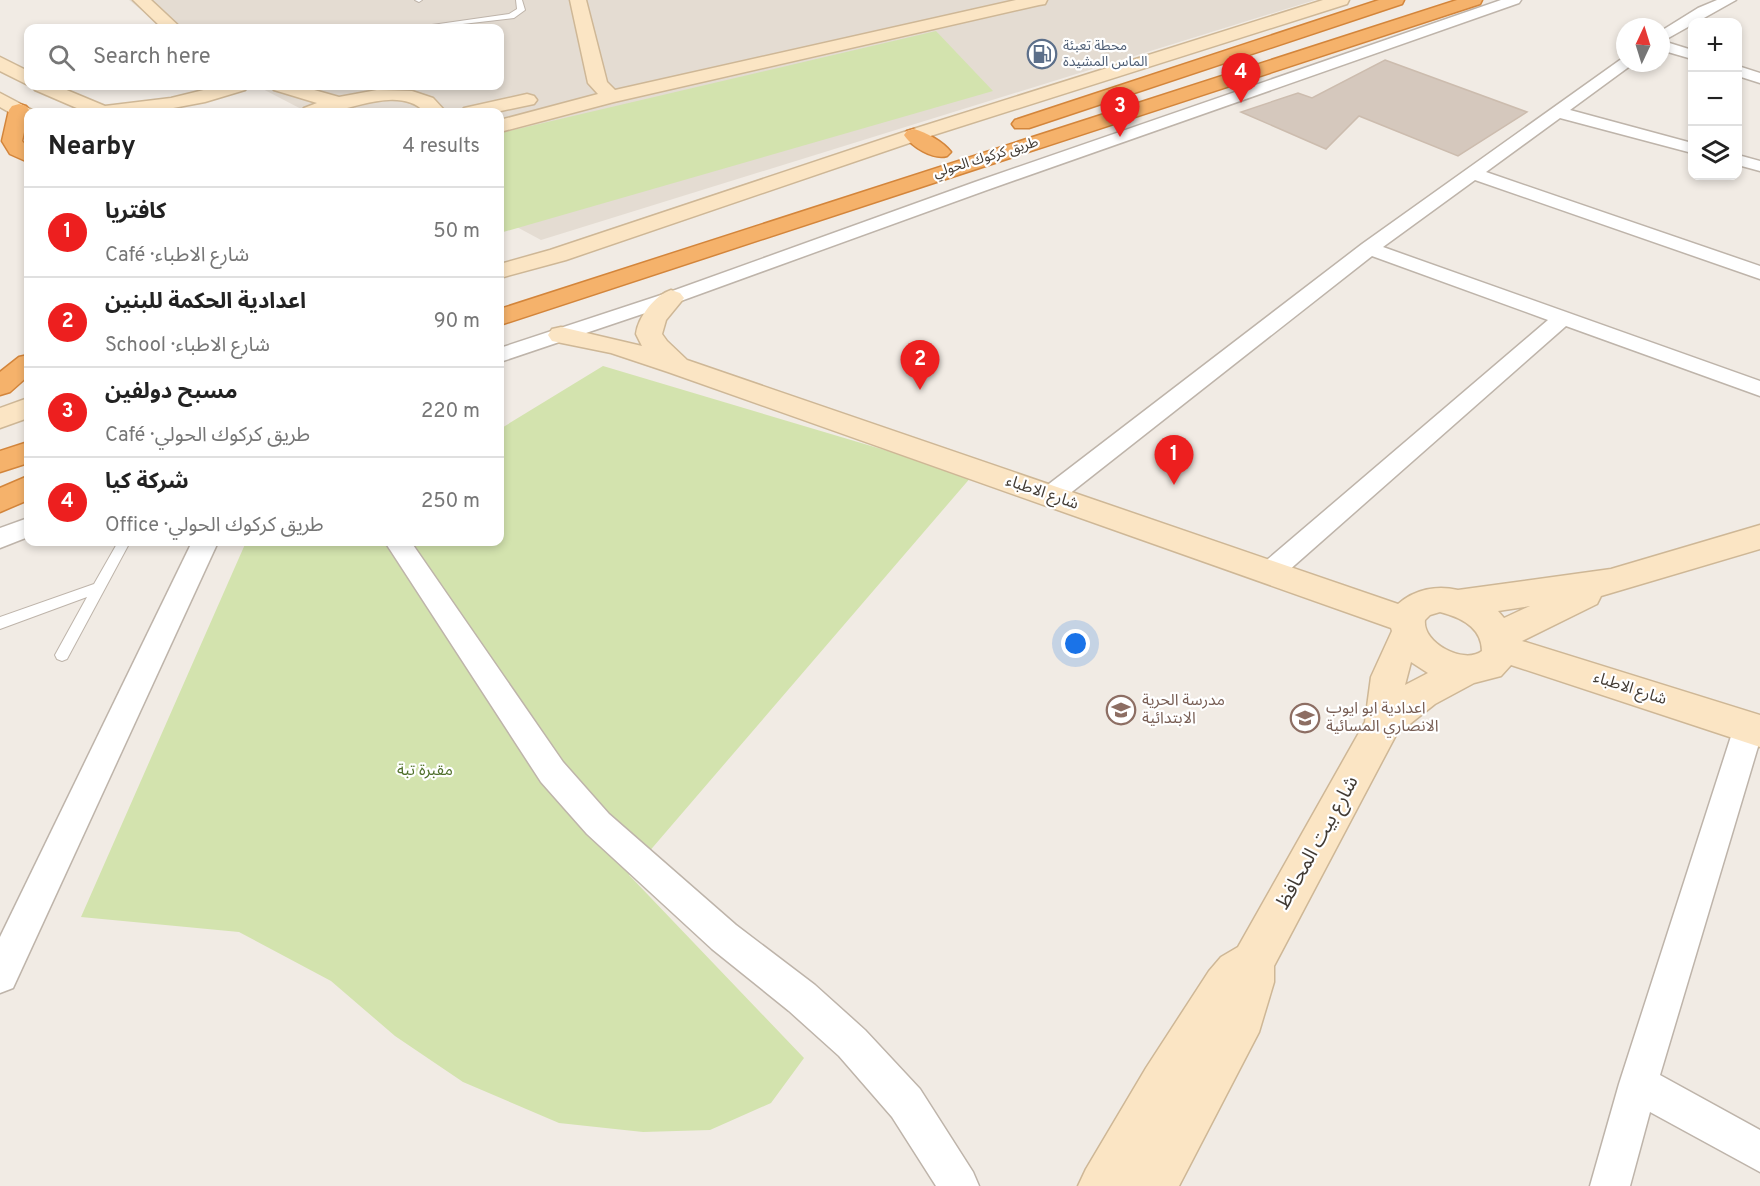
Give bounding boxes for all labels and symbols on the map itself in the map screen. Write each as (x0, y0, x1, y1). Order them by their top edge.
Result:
north arrow (1616, 18, 1670, 72)
fuel station icon: محطة تعبئة الماس المشيدة (1026, 38, 1058, 70)
place label: محطة تعبئة الماس المشيدة (1063, 38, 1148, 71)
pin: 4 (1222, 54, 1260, 103)
pin: 3 (1100, 88, 1140, 137)
street label: طريق كركوك الحولي (932, 134, 1041, 183)
pin: 2 (900, 340, 940, 390)
pin: 1 (1154, 436, 1194, 485)
street label: شارع الاطباء (1003, 471, 1081, 516)
your location (1061, 629, 1090, 658)
street label: شارع الاطباء (1591, 668, 1669, 711)
place label: مدرسة الحرية الابتدائية (1142, 691, 1225, 729)
school or university icon: مدرسة الحرية الابتدائية (1105, 694, 1137, 726)
place label: اعدادية ابو ايوب الانصاري المسائية (1326, 699, 1439, 738)
school or university icon: اعدادية ابو ايوب الانصاري المسائية (1289, 702, 1321, 734)
park label: مقبرة تبة (397, 761, 453, 781)
street label: شارع بيت المحافظ (1271, 772, 1365, 914)

